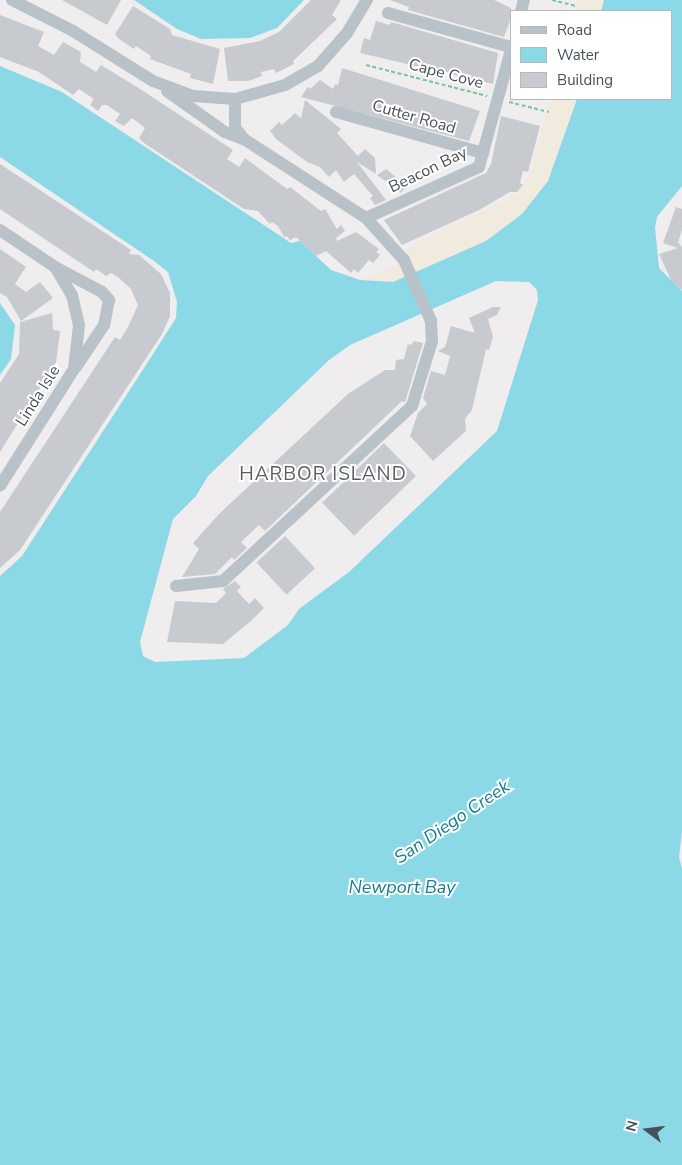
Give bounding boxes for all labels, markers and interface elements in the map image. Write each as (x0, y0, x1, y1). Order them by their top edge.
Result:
legend (510, 10, 672, 100)
text: Road (557, 20, 592, 40)
text: Water (557, 45, 599, 65)
street label: Cape Cove (407, 55, 485, 93)
text: Building (557, 70, 613, 90)
street label: Cutter Road (370, 96, 458, 138)
street label: Beacon Bay (386, 143, 470, 197)
street label: Linda Isle (12, 362, 64, 430)
district label: HARBOR ISLAND (238, 464, 408, 486)
water label: San Diego Creek (390, 775, 514, 869)
water label: Newport Bay (348, 876, 456, 898)
north arrow (622, 1105, 672, 1155)
text: N (621, 1118, 643, 1134)

